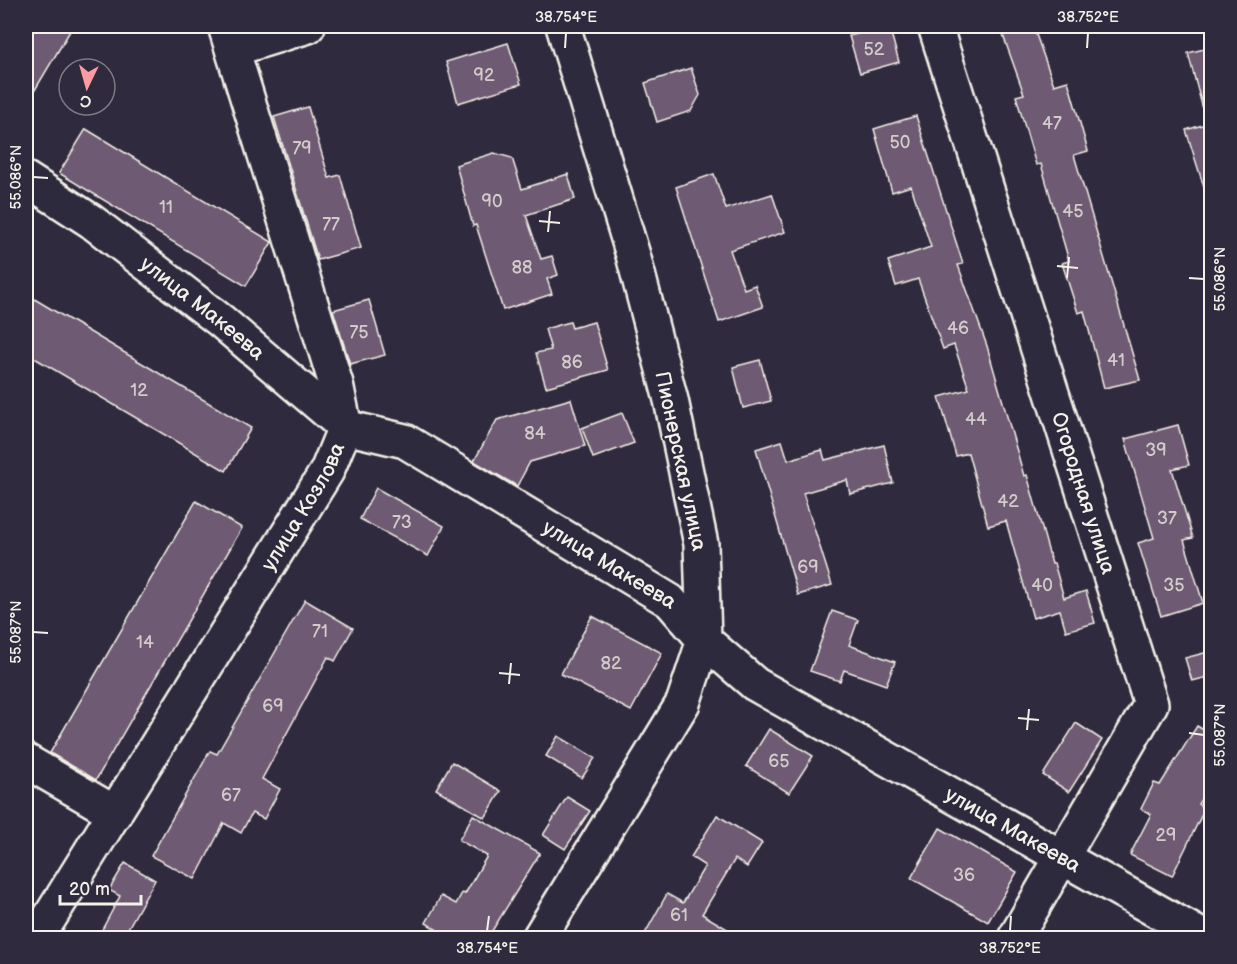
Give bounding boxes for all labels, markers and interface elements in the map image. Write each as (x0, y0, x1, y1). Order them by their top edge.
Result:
text: 38.754°E (535, 8, 597, 27)
text: 38.752°E (1057, 8, 1119, 27)
house number: 52 (864, 39, 885, 60)
north arrow (57, 57, 117, 117)
house number: 92 (473, 65, 495, 86)
text: С (79, 90, 92, 110)
house number: 47 (1042, 113, 1062, 134)
house number: 50 (890, 132, 910, 153)
house number: 79 (292, 138, 312, 159)
text: 55.086°N (7, 145, 26, 209)
house number: 90 (482, 191, 503, 212)
house number: 11 (159, 197, 173, 218)
house number: 45 (1062, 201, 1084, 222)
house number: 77 (322, 214, 340, 235)
text: 55.086°N (1211, 247, 1230, 311)
street label: улица Макеева (135, 252, 270, 366)
house number: 88 (512, 257, 533, 278)
house number: 46 (947, 318, 969, 339)
house number: 75 (349, 322, 369, 343)
house number: 41 (1107, 350, 1125, 371)
house number: 86 (561, 352, 583, 373)
street label: Пионерская улица (649, 369, 712, 554)
house number: 12 (130, 380, 148, 401)
house number: 44 (965, 409, 987, 430)
street label: Огородная улица (1046, 409, 1121, 578)
house number: 84 (524, 423, 546, 444)
street label: улица Козлова (256, 439, 350, 576)
house number: 39 (1145, 440, 1167, 461)
house number: 42 (997, 491, 1019, 512)
house number: 37 (1157, 508, 1177, 529)
house number: 73 (392, 512, 412, 533)
street label: улица Макеева (538, 515, 681, 615)
house number: 69 (797, 557, 819, 578)
house number: 40 (1031, 575, 1053, 596)
house number: 35 (1163, 575, 1185, 596)
text: 55.087°N (7, 600, 26, 664)
house number: 71 (312, 621, 328, 642)
house number: 14 (136, 632, 154, 653)
house number: 82 (600, 653, 622, 674)
house number: 69 (262, 696, 284, 717)
text: 55.087°N (1211, 703, 1230, 767)
house number: 65 (768, 751, 790, 772)
street label: улица Макеева (940, 782, 1085, 879)
house number: 67 (221, 785, 241, 806)
house number: 29 (1155, 825, 1177, 846)
house number: 36 (953, 865, 975, 886)
scale bar (60, 868, 141, 906)
text: 20 m (69, 879, 110, 900)
house number: 61 (670, 905, 688, 926)
text: 38.754°E (456, 939, 518, 958)
text: 38.752°E (979, 939, 1041, 958)

